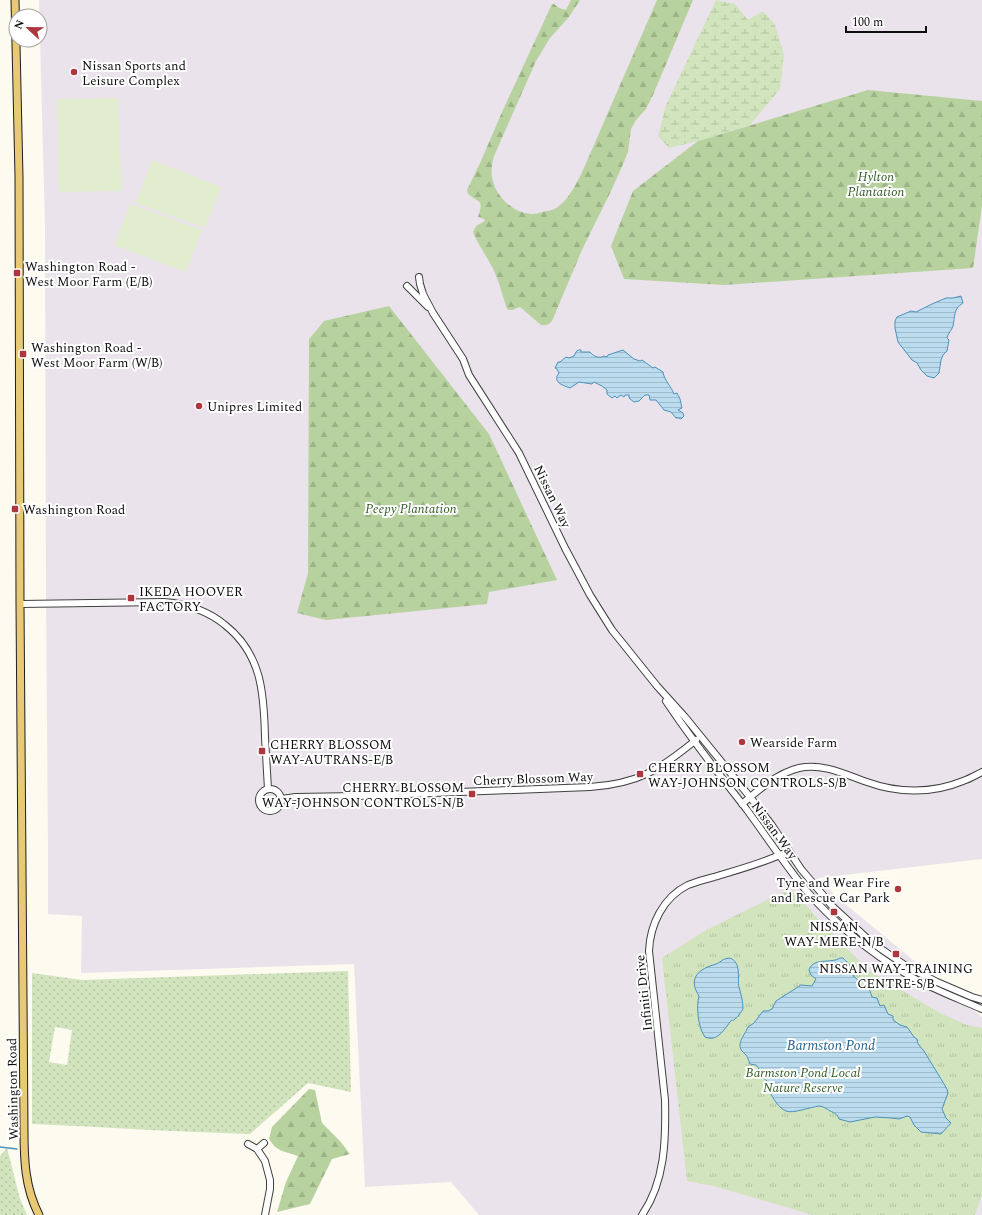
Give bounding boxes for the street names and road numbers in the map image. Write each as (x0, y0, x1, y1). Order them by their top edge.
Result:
street label: Nissan Way (528, 462, 576, 532)
street label: Cherry Blossom Way (473, 767, 594, 791)
street label: Nissan Way (746, 797, 803, 864)
street label: Infiniti Drive (630, 954, 658, 1032)
street label: Washington Road (2, 1038, 24, 1140)

